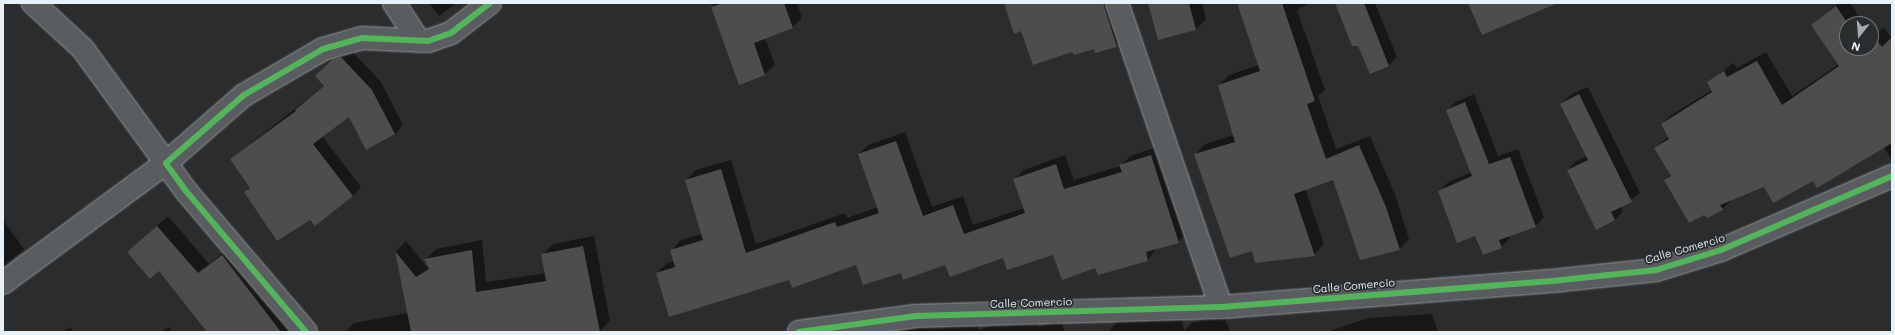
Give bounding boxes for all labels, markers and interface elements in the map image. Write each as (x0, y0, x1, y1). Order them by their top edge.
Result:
north arrow (1839, 16, 1879, 56)
text: N (1849, 39, 1862, 55)
street label: Calle Comercio (1644, 231, 1726, 267)
street label: Calle Comercio (1312, 276, 1396, 296)
street label: Calle Comercio (990, 295, 1072, 311)

